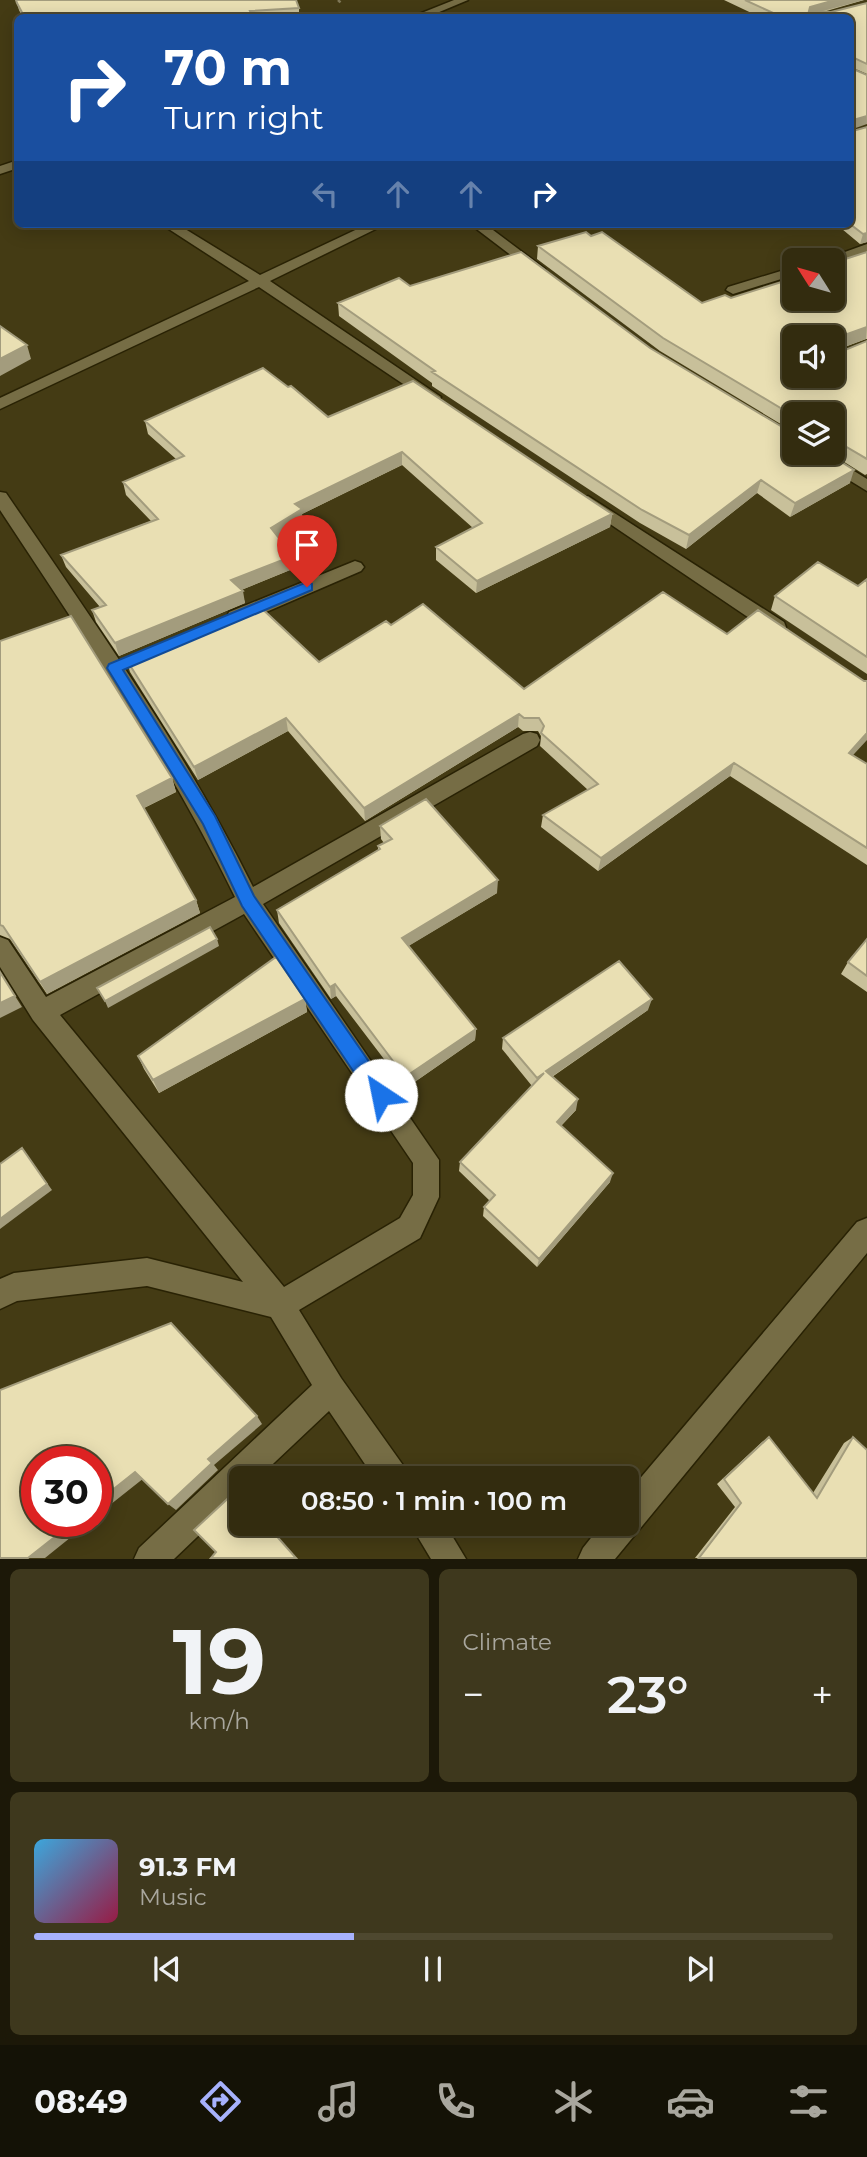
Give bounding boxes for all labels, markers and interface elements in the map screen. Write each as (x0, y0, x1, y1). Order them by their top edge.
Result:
text: 70 m (164, 38, 292, 97)
icon: right (49, 42, 140, 133)
text: Turn right (164, 98, 324, 137)
icon: left (306, 175, 344, 213)
icon: ahead (379, 175, 417, 213)
icon: ahead (452, 175, 490, 213)
icon: right (525, 175, 563, 213)
north arrow (782, 248, 845, 312)
map controls (782, 248, 845, 465)
button: sound (782, 325, 845, 388)
button: layers (782, 402, 845, 465)
pin (277, 515, 337, 587)
icon: arrive (288, 526, 326, 564)
position arrow (344, 1058, 418, 1132)
speed limit sign: 30 (21, 1446, 112, 1537)
text: 08:50 · 1 min · 100 m (301, 1485, 567, 1517)
text: 19 (172, 1606, 266, 1717)
text: Climate (463, 1628, 552, 1656)
text: 23° (607, 1663, 689, 1726)
text: − (463, 1671, 484, 1718)
text: + (811, 1671, 833, 1718)
text: km/h (189, 1707, 250, 1735)
text: 91.3 FM (139, 1851, 237, 1883)
text: Music (139, 1883, 207, 1911)
icon: previous (148, 1950, 186, 1988)
icon: pause (414, 1950, 452, 1988)
icon: next (681, 1950, 719, 1988)
icon: directions (196, 2077, 245, 2126)
icon: music (314, 2077, 363, 2126)
icon: phone (431, 2077, 480, 2126)
icon: climate (549, 2077, 598, 2126)
icon: car (666, 2077, 715, 2126)
icon: filters (784, 2077, 833, 2126)
text: 08:49 (34, 2082, 128, 2121)

